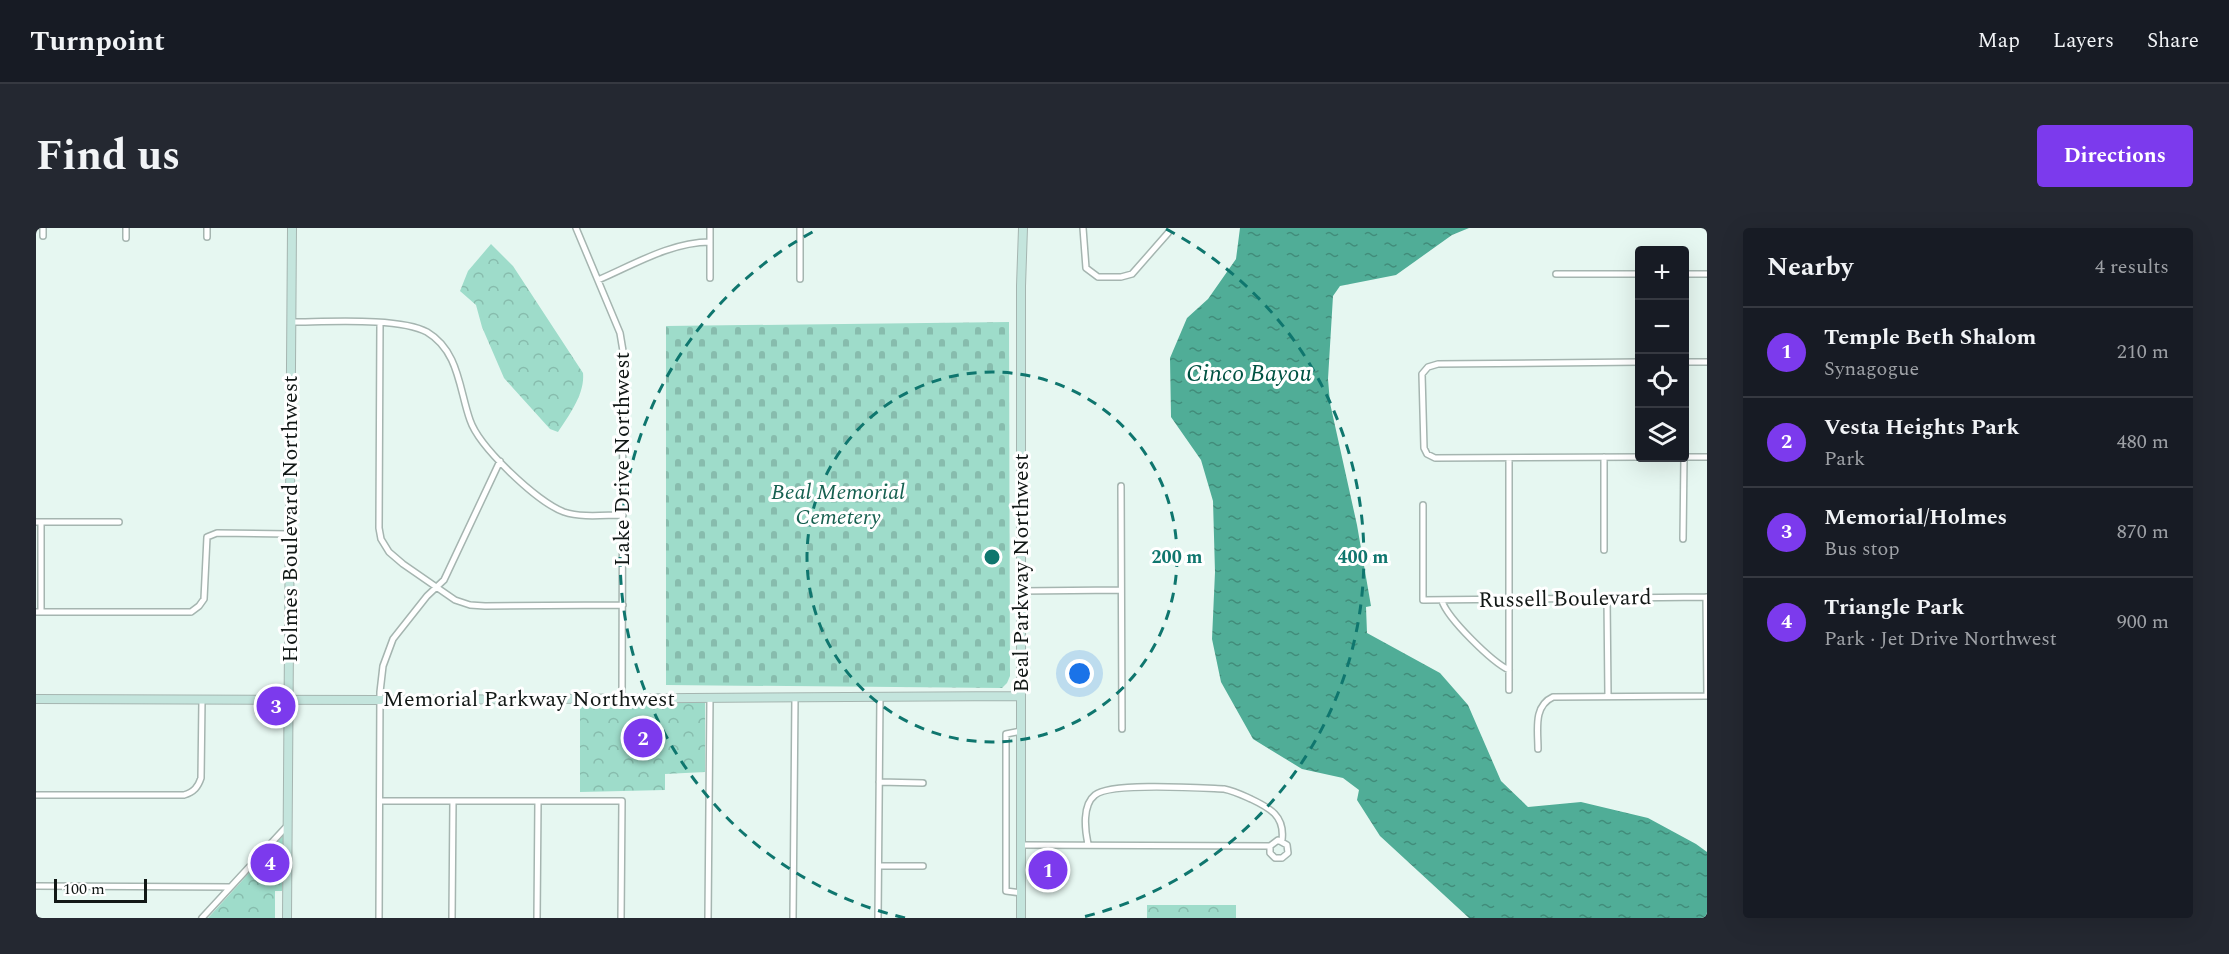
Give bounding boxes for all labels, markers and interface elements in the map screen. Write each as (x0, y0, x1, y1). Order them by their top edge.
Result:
text: Turnpoint (30, 20, 165, 63)
text: Map (1978, 25, 2020, 57)
text: Layers (2053, 25, 2114, 57)
text: Share (2147, 25, 2199, 57)
text: Find us (36, 125, 180, 188)
button: Directions (2037, 125, 2193, 187)
map controls (1635, 246, 1689, 462)
button: + (1635, 246, 1689, 300)
text: Nearby (1767, 247, 1853, 287)
text: 4 results (2095, 252, 2169, 282)
button: − (1635, 300, 1689, 354)
text: Temple Beth Shalom (1824, 321, 2036, 354)
text: 1 (1781, 337, 1792, 367)
text: 210 m (2117, 337, 2169, 367)
street label: Lake Drive Northwest (606, 351, 639, 566)
button: locate (1635, 354, 1689, 408)
text: Synagogue (1824, 354, 1919, 384)
water label: Cinco Bayou (1186, 356, 1312, 392)
street label: Holmes Boulevard Northwest (274, 375, 307, 663)
button: layers (1635, 408, 1689, 462)
text: Vesta Heights Park (1824, 411, 2019, 444)
text: 2 (1781, 427, 1792, 457)
text: 480 m (2117, 427, 2169, 457)
text: Park (1824, 444, 1865, 474)
street label: Beal Parkway Northwest (1005, 453, 1038, 693)
park label: Beal Memorial Cemetery (771, 476, 905, 534)
text: Memorial/Holmes (1824, 501, 2007, 534)
text: 3 (1781, 517, 1792, 547)
text: 870 m (2117, 517, 2169, 547)
text: Bus stop (1824, 534, 1900, 564)
text: 200 m (1151, 544, 1203, 571)
text: 400 m (1337, 544, 1389, 571)
centre of rings (982, 547, 1002, 567)
street label: Russell Boulevard (1478, 581, 1652, 617)
text: Triangle Park (1824, 591, 1964, 624)
text: 4 (1781, 607, 1792, 637)
text: 900 m (2117, 607, 2169, 637)
text: Park · Jet Drive Northwest (1824, 624, 2057, 654)
your location (1065, 659, 1094, 688)
street label: Memorial Parkway Northwest (383, 683, 675, 716)
pin: 3 (256, 684, 296, 728)
pin: 2 (624, 716, 662, 760)
pin: 4 (250, 840, 290, 886)
pin: 1 (1028, 848, 1068, 892)
scale bar (54, 876, 147, 904)
text: 100 m (63, 877, 105, 901)

